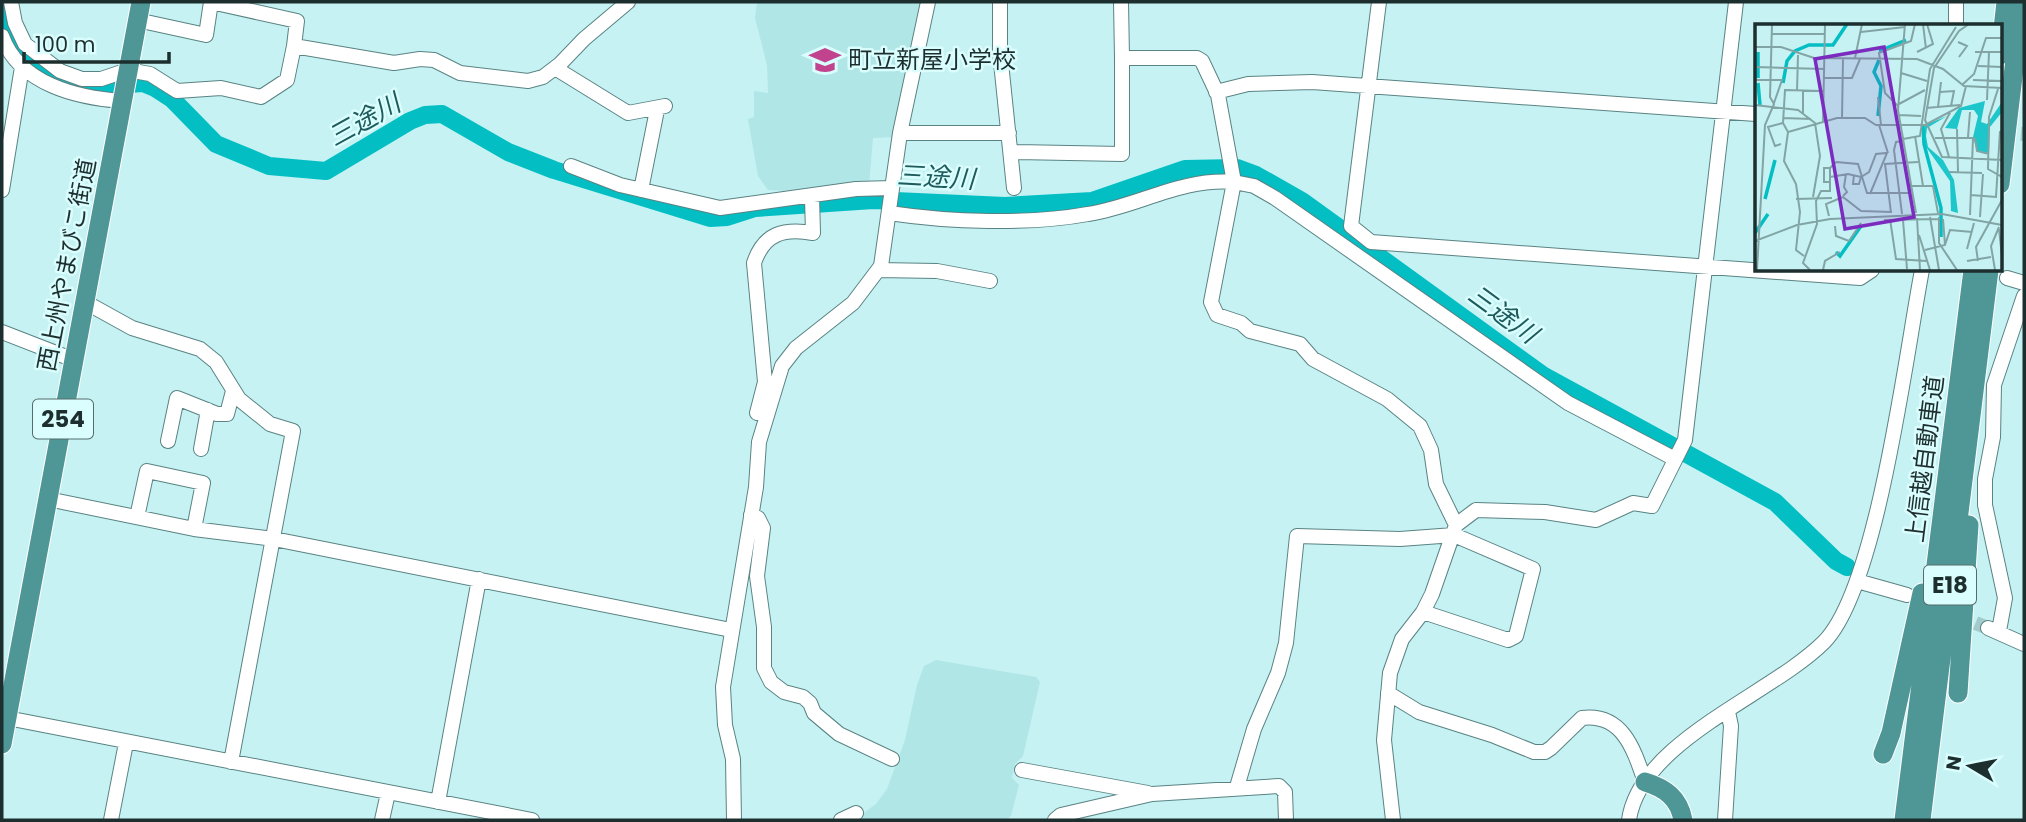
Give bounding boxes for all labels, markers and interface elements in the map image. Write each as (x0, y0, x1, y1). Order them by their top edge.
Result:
scale bar (24, 21, 170, 65)
inset map (1755, 24, 2002, 271)
text: 100 m (35, 30, 95, 59)
school or university icon: 町立新屋小学校 (808, 43, 842, 77)
place label: 町立新屋小学校 (848, 43, 1016, 76)
water label: 三途川 (321, 84, 409, 155)
street label: 西上州やまびこ街道 (30, 156, 103, 374)
water label: 三途川 (896, 157, 979, 197)
water label: 三途川 (1461, 277, 1548, 353)
street label: 上信越自動車道 (1898, 374, 1951, 544)
road number: 254 (33, 400, 93, 438)
road number: E18 (1924, 566, 1976, 604)
north arrow (1935, 731, 2005, 801)
text: N (1939, 754, 1968, 773)

